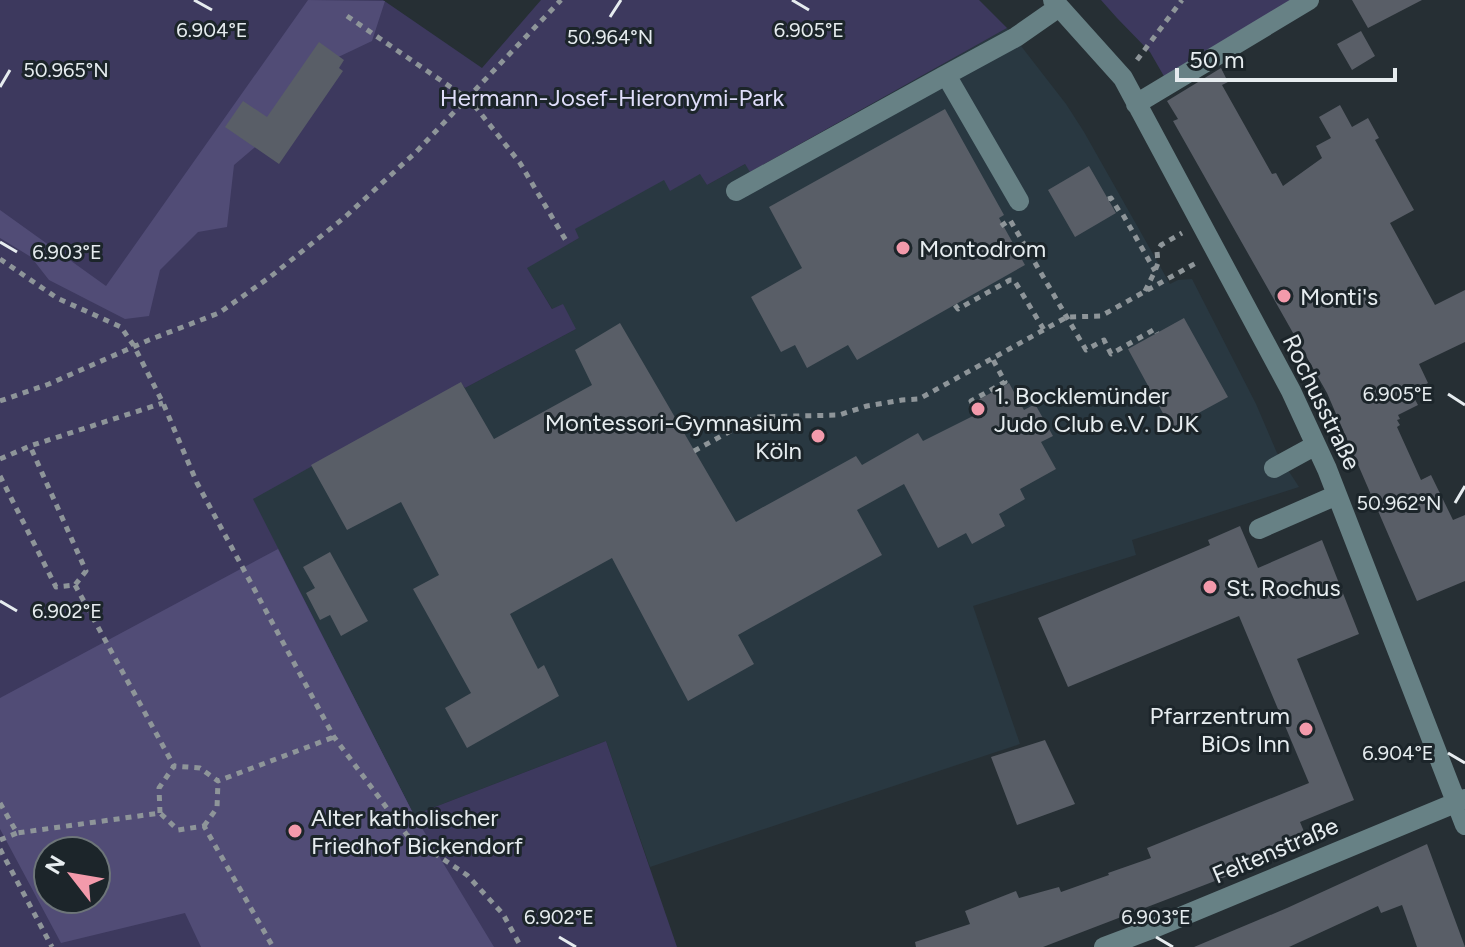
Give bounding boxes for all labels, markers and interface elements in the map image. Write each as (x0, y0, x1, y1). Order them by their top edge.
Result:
text: 6.904°E (176, 18, 248, 42)
text: 6.905°E (774, 18, 844, 42)
text: 50.964°N (567, 25, 653, 49)
scale bar (1177, 32, 1395, 82)
text: 50 m (1189, 45, 1245, 74)
text: 50.965°N (23, 58, 109, 82)
park label: Hermann-Josef-Hieronymi-Park (440, 83, 785, 112)
place label: Montodrom (919, 234, 1046, 263)
marker: Montodrom (894, 239, 912, 257)
text: 6.903°E (32, 240, 102, 264)
place label: Monti's (1300, 282, 1378, 311)
marker: Monti's (1275, 287, 1293, 305)
street label: Rochusstraße (1277, 330, 1367, 474)
place label: 1. Bocklemünder Judo Club e.V. DJK (994, 381, 1199, 438)
text: 6.905°E (1363, 382, 1433, 406)
marker: 1. Bocklemünder Judo Club e.V. DJK (969, 400, 987, 418)
place label: Montessori-Gymnasium Köln (545, 408, 802, 465)
marker: Montessori-Gymnasium Köln (809, 427, 827, 445)
text: 50.962°N (1356, 491, 1442, 515)
place label: St. Rochus (1226, 573, 1341, 602)
marker: St. Rochus (1201, 578, 1219, 596)
text: 6.902°E (32, 599, 102, 623)
place label: Pfarrzentrum BiOs Inn (1150, 701, 1290, 758)
marker: Pfarrzentrum BiOs Inn (1297, 720, 1315, 738)
text: 6.904°E (1362, 741, 1434, 765)
place label: Alter katholischer Friedhof Bickendorf (311, 803, 523, 860)
street label: Feltenstraße (1208, 810, 1342, 890)
marker: Alter katholischer Friedhof Bickendorf (286, 822, 304, 840)
north arrow (32, 835, 112, 915)
text: N (39, 851, 71, 879)
text: 6.902°E (524, 905, 594, 929)
text: 6.903°E (1121, 905, 1191, 929)

